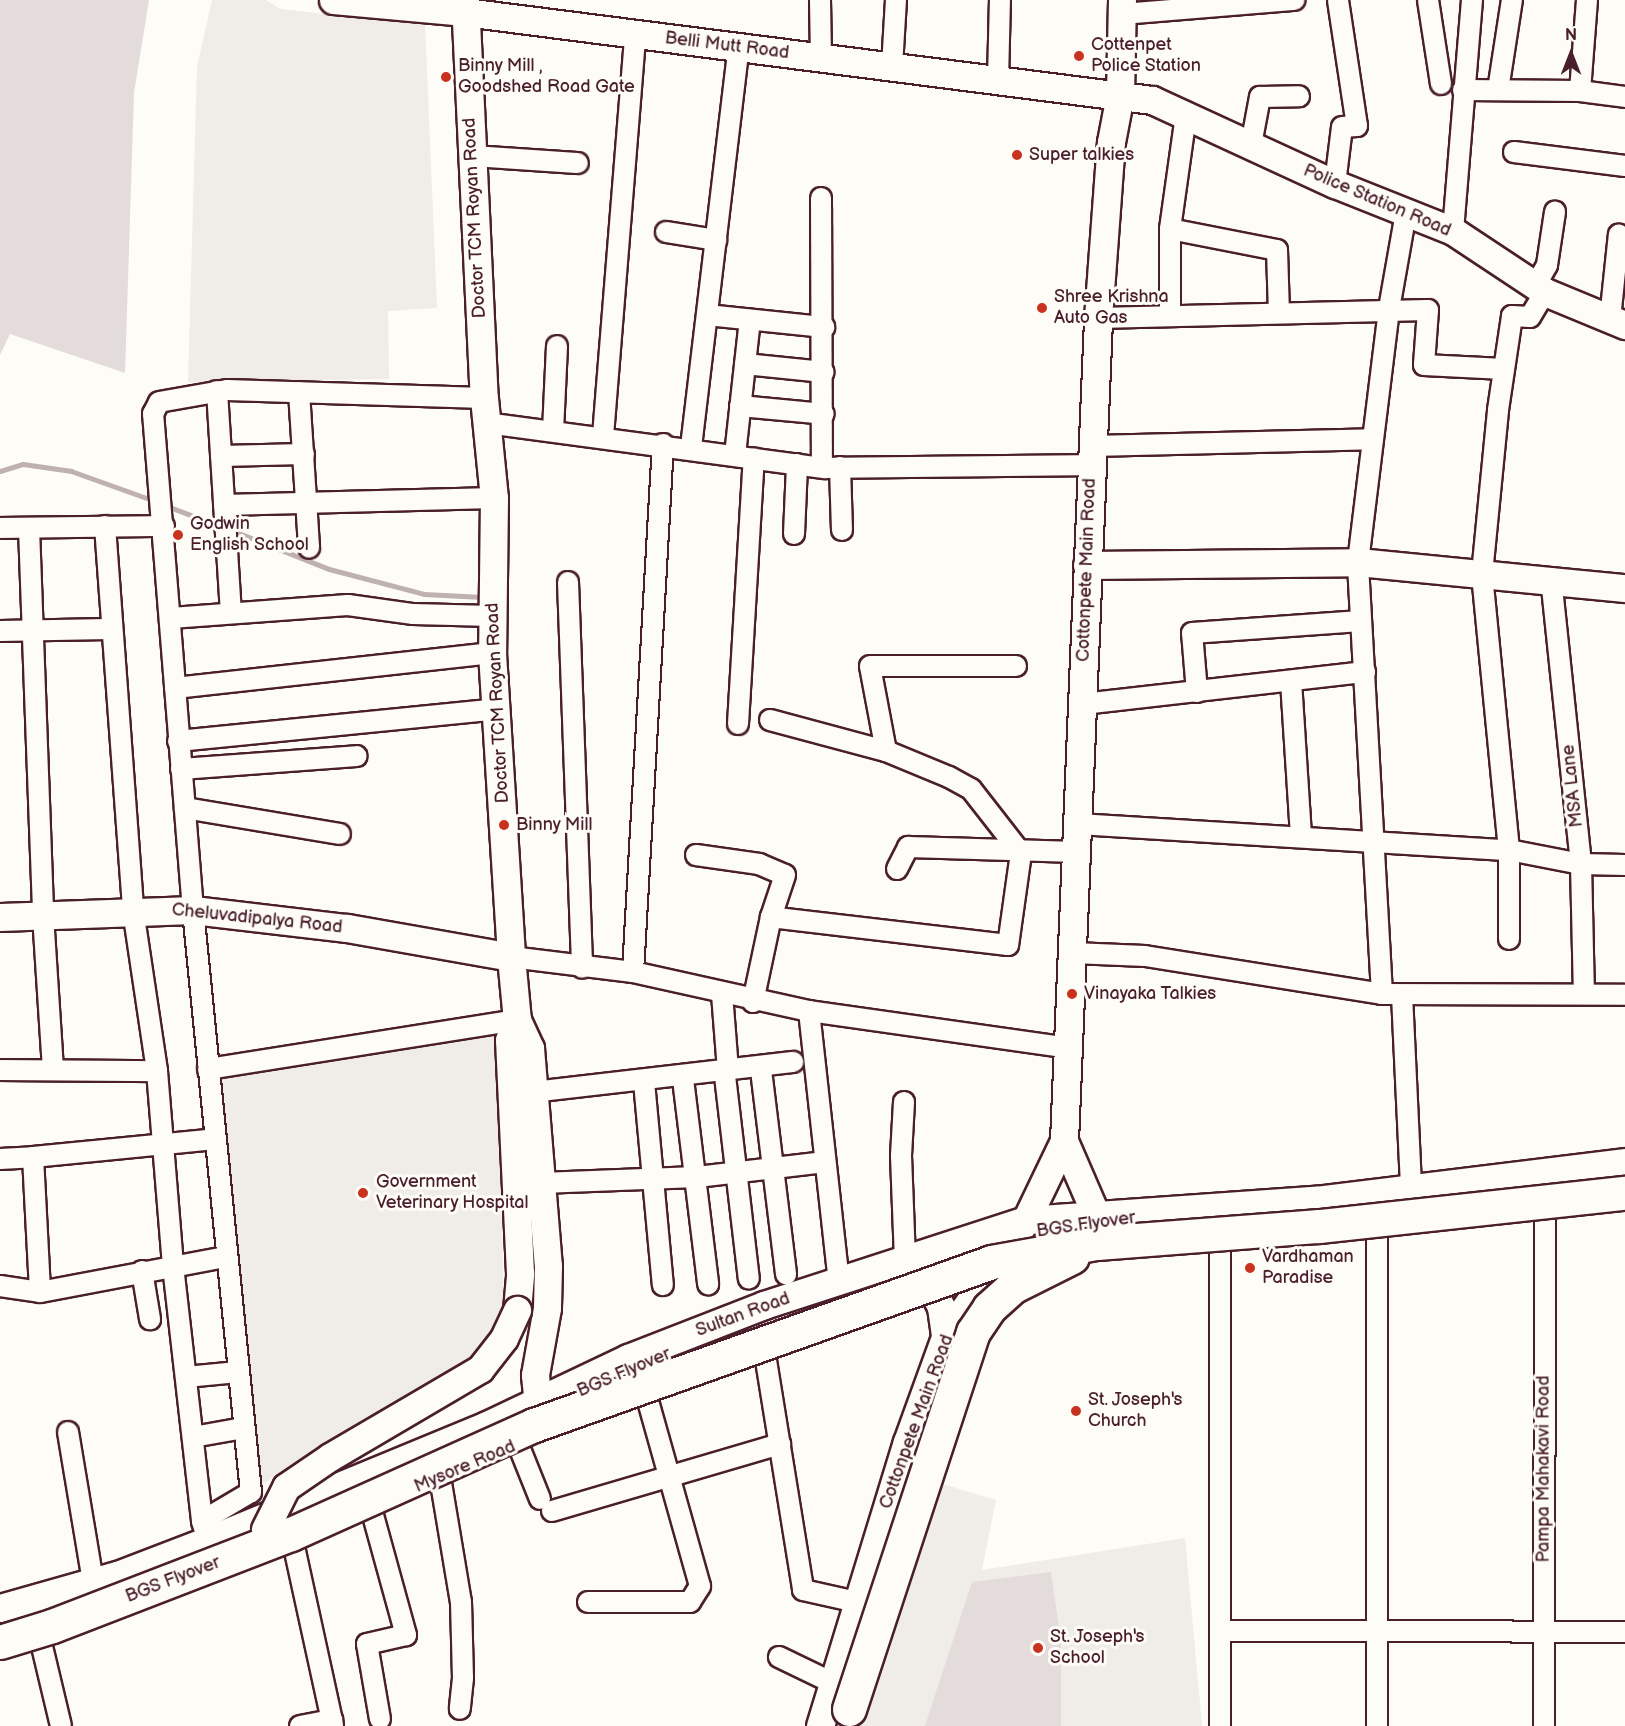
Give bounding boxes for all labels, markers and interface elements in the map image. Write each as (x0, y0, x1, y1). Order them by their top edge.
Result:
north arrow (1541, 24, 1601, 84)
text: N (1565, 26, 1577, 45)
street label: Belli Mutt Road (664, 28, 790, 64)
place label: Cottenpet Police Station (1091, 35, 1201, 78)
marker: Cottenpet Police Station (1072, 49, 1086, 63)
place label: Binny Mill , Goodshed Road Gate (458, 56, 635, 98)
marker: Binny Mill , Goodshed Road Gate (439, 70, 453, 84)
street label: Doctor TCM Royan Road (459, 117, 491, 319)
place label: Super talkies (1029, 144, 1134, 166)
marker: Super talkies (1010, 148, 1024, 162)
street label: Police Station Road (1300, 160, 1454, 242)
place label: Shree Krishna Auto Gas (1054, 287, 1169, 330)
marker: Shree Krishna Auto Gas (1035, 301, 1049, 315)
street label: Cottonpete Main Road (1073, 478, 1101, 662)
place label: Godwin English School (190, 514, 309, 556)
marker: Godwin English School (171, 528, 185, 542)
street label: Doctor TCM Royan Road (482, 602, 514, 804)
street label: MSA Lane (1558, 744, 1588, 828)
place label: Binny Mill (516, 814, 594, 836)
marker: Binny Mill (497, 818, 511, 832)
street label: Cheluvadipalya Road (171, 899, 343, 939)
place label: Vinayaka Talkies (1084, 983, 1217, 1005)
marker: Vinayaka Talkies (1065, 987, 1079, 1001)
place label: Government Veterinary Hospital (376, 1172, 530, 1214)
marker: Government Veterinary Hospital (354, 1184, 372, 1202)
street label: BGS Flyover (1035, 1207, 1137, 1243)
place label: Vardhaman Paradise (1262, 1247, 1354, 1290)
marker: Vardhaman Paradise (1243, 1261, 1257, 1275)
street label: Sultan Road (693, 1288, 793, 1342)
street label: Cottonpete Main Road (875, 1332, 959, 1512)
street label: BGS Flyover (574, 1344, 674, 1402)
street label: Pampa Mahakavi Road (1533, 1376, 1555, 1562)
place label: St. Joseph's Church (1088, 1390, 1183, 1432)
marker: St. Joseph's Church (1069, 1404, 1083, 1418)
street label: Mysore Road (411, 1436, 519, 1498)
street label: BGS Flyover (123, 1552, 223, 1608)
place label: St. Joseph's School (1050, 1627, 1145, 1670)
marker: St. Joseph's School (1031, 1641, 1045, 1655)

